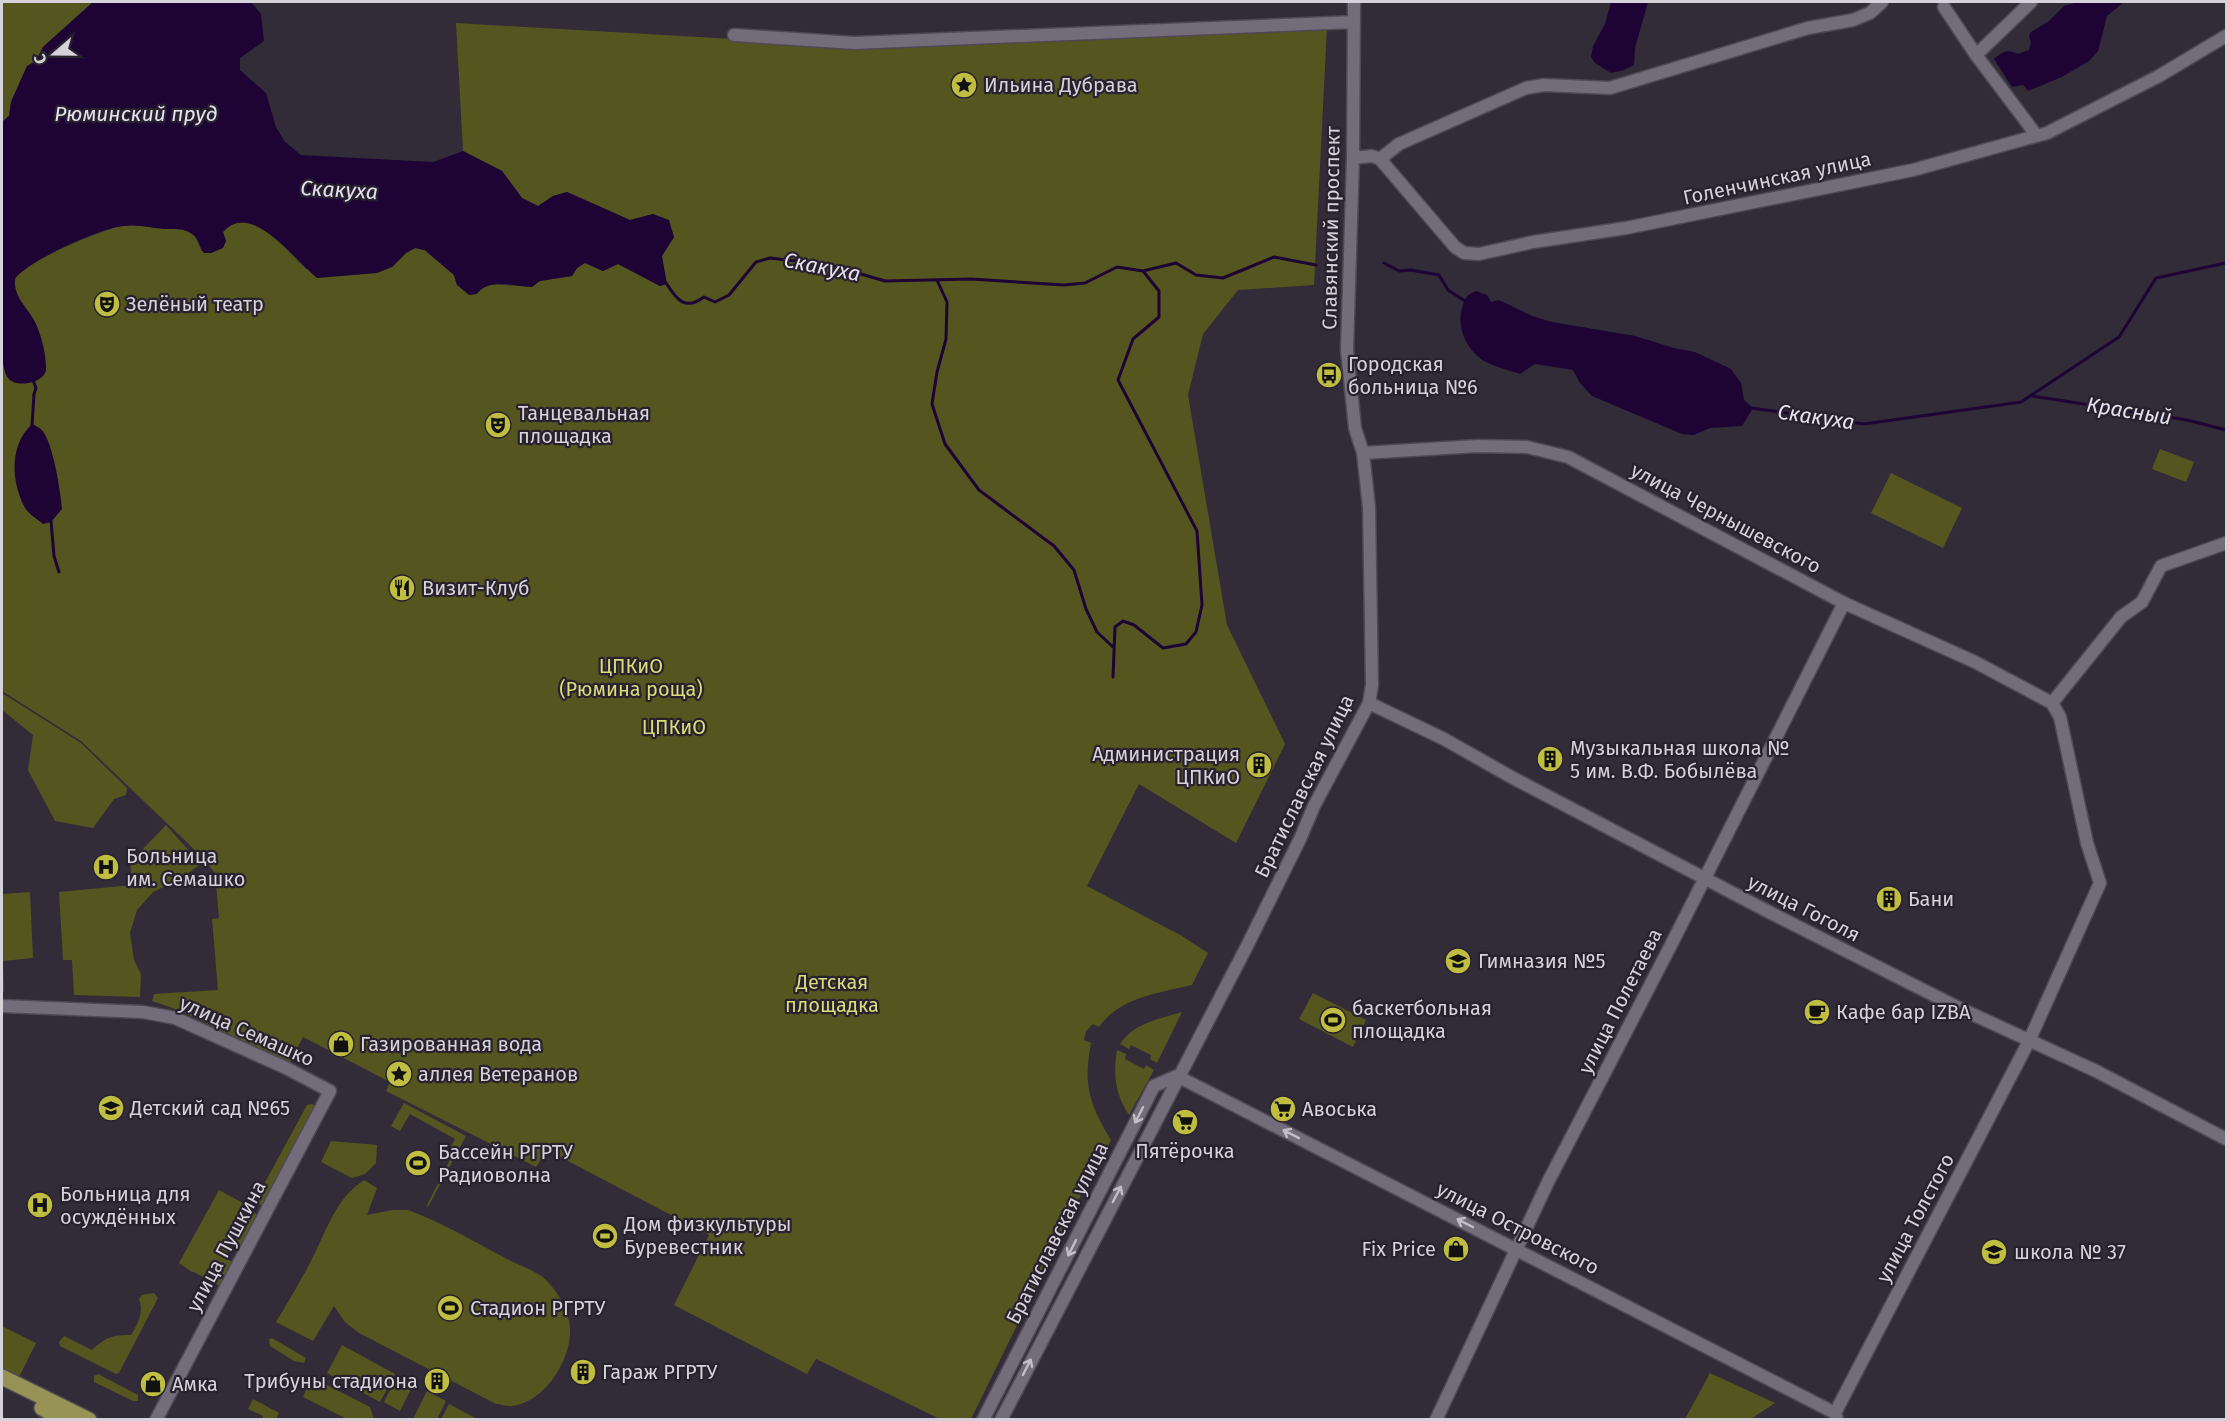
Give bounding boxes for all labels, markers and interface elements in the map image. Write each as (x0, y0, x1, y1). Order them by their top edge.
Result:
north arrow (24, 24, 84, 84)
text: С (30, 51, 51, 67)
place icon: Ильина Дубрава (949, 70, 979, 100)
place label: Ильина Дубрава (984, 73, 1138, 97)
water label: Рюминский пруд (54, 101, 218, 127)
street label: Славянский проспект (1317, 125, 1345, 330)
street label: Голенчинская улица (1681, 146, 1873, 210)
water label: Скакуха (300, 175, 378, 205)
water label: Скакуха (781, 247, 863, 287)
theatre icon: Зелёный театр (92, 289, 122, 319)
place label: Зелёный театр (126, 292, 264, 316)
place label: Городская больница №6 (1348, 352, 1478, 399)
bus stop icon: Городская больница №6 (1314, 360, 1344, 390)
water label: Красный (2084, 391, 2174, 431)
water label: Скакуха (1776, 399, 1856, 435)
place label: Танцевальная площадка (518, 401, 650, 448)
theatre icon: Танцевальная площадка (483, 410, 513, 440)
street label: улица Чернышевского (1627, 458, 1825, 578)
restaurant icon: Визит-Клуб (387, 573, 417, 603)
place label: Визит-Клуб (422, 576, 530, 600)
park label: ЦПКиО (Рюмина роща) (559, 654, 703, 701)
street label: Братиславская улица (1249, 691, 1359, 881)
park label: ЦПКиО (642, 715, 706, 739)
place label: Музыкальная школа № 5 им. В.Ф. Бобылёва (1570, 736, 1789, 783)
place label: Администрация ЦПКиО (1092, 742, 1240, 789)
building icon: Музыкальная школа № 5 им. В.Ф. Бобылёва (1535, 744, 1565, 774)
building icon: Администрация ЦПКиО (1244, 750, 1274, 780)
place label: Больница им. Семашко (126, 844, 245, 891)
hospital icon: Больница им. Семашко (91, 852, 121, 882)
street label: улица Гоголя (1744, 869, 1864, 947)
building icon: Бани (1874, 884, 1904, 914)
place label: Бани (1908, 887, 1954, 911)
street label: улица Полетаева (1573, 924, 1667, 1078)
school or university icon: Гимназия №5 (1443, 946, 1473, 976)
place label: Гимназия №5 (1478, 949, 1606, 973)
park label: Детская площадка (785, 970, 879, 1017)
street label: улица Семашко (176, 991, 318, 1071)
place label: баскетбольная площадка (1352, 996, 1492, 1043)
cafe icon: Кафе бар IZBA (1802, 997, 1832, 1027)
place label: Кафе бар IZBA (1836, 1000, 1971, 1024)
sports icon: баскетбольная площадка (1318, 1005, 1348, 1035)
shop icon: Газированная вода (326, 1029, 356, 1059)
place label: Газированная вода (360, 1032, 542, 1056)
place icon: аллея Ветеранов (384, 1059, 414, 1089)
place label: аллея Ветеранов (418, 1062, 578, 1086)
school or university icon: Детский сад №65 (96, 1093, 126, 1123)
supermarket icon: Авоська (1268, 1094, 1298, 1124)
place label: Детский сад №65 (129, 1096, 290, 1120)
place label: Авоська (1302, 1097, 1377, 1121)
one-way arrow (1132, 1106, 1144, 1124)
supermarket icon: Пятёрочка (1170, 1107, 1200, 1137)
one-way arrow (1283, 1128, 1300, 1140)
street label: Братиславская улица (1001, 1138, 1113, 1328)
place label: Пятёрочка (1135, 1139, 1235, 1163)
place label: Бассейн РГРТУ Радиоволна (438, 1140, 573, 1187)
sports icon: Бассейн РГРТУ Радиоволна (403, 1148, 433, 1178)
street label: улица Толстого (1871, 1149, 1959, 1287)
street label: улица Пушкина (181, 1176, 271, 1316)
street label: улица Островского (1433, 1177, 1603, 1279)
place label: Больница для осуждённых (60, 1182, 190, 1229)
one-way arrow (1112, 1186, 1123, 1204)
hospital icon: Больница для осуждённых (25, 1190, 55, 1220)
place label: Дом физкультуры Буревестник (623, 1212, 792, 1259)
one-way arrow (1456, 1217, 1474, 1228)
sports icon: Дом физкультуры Буревестник (590, 1221, 620, 1251)
shop icon: Fix Price (1441, 1234, 1471, 1264)
place label: Fix Price (1362, 1237, 1436, 1261)
school or university icon: школа № 37 (1979, 1237, 2009, 1267)
one-way arrow (1065, 1238, 1077, 1256)
place label: школа № 37 (2014, 1240, 2126, 1264)
sports icon: Стадион РГРТУ (435, 1293, 465, 1323)
place label: Стадион РГРТУ (470, 1296, 606, 1320)
building icon: Гараж РГРТУ (568, 1357, 598, 1387)
one-way arrow (1022, 1359, 1034, 1377)
place label: Гараж РГРТУ (602, 1360, 718, 1384)
building icon: Трибуны стадиона (422, 1366, 452, 1396)
shop icon: Амка (138, 1369, 168, 1399)
place label: Трибуны стадиона (244, 1369, 418, 1393)
place label: Амка (172, 1372, 218, 1396)

